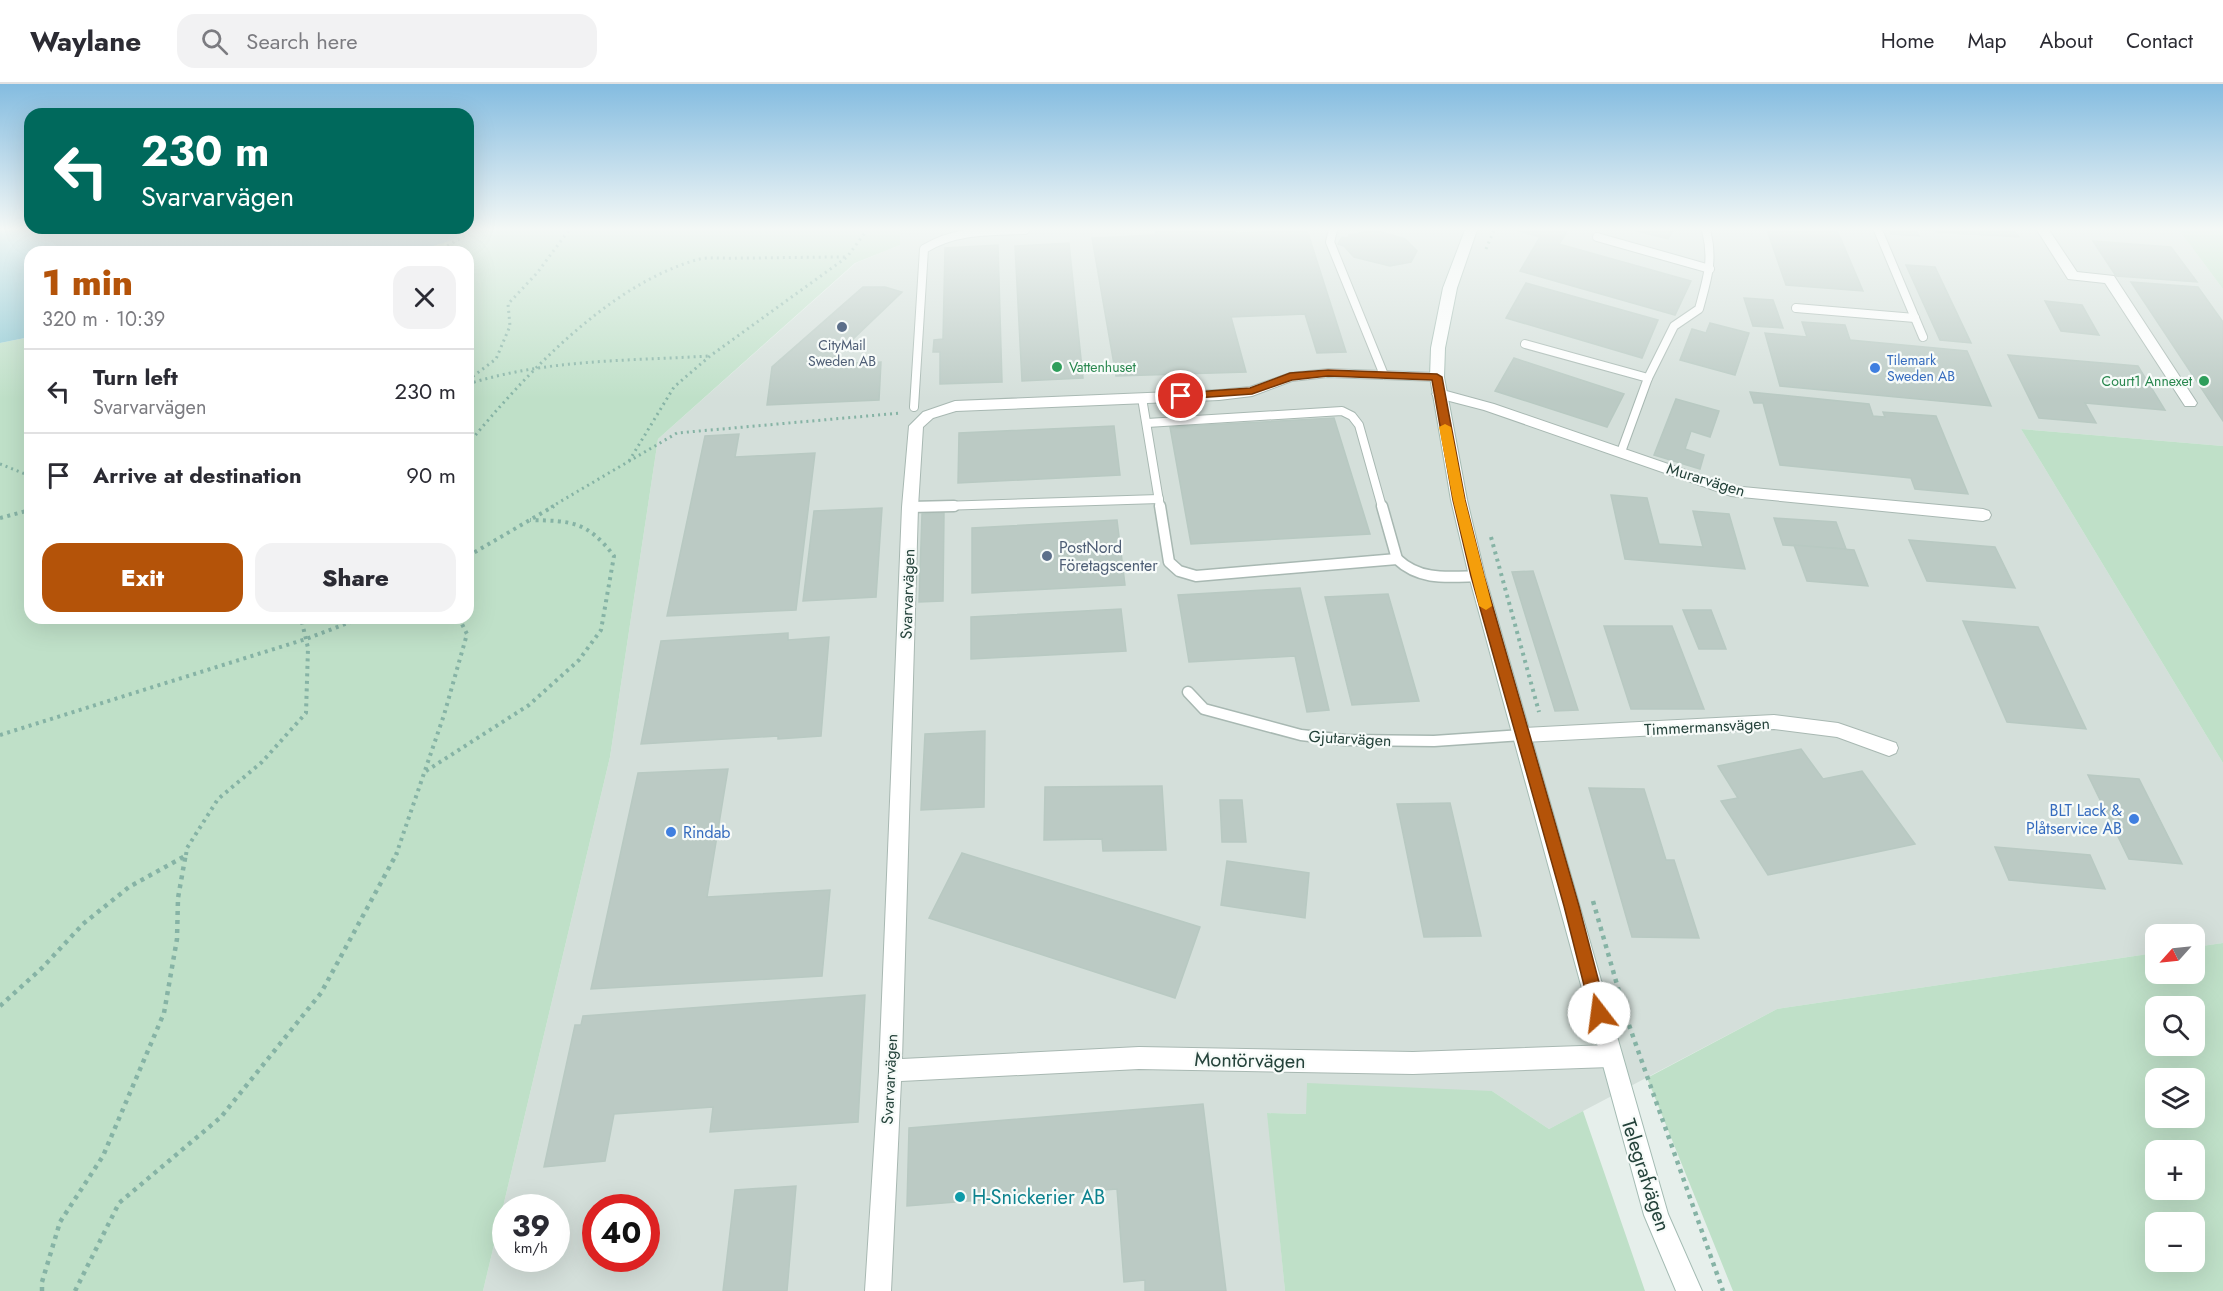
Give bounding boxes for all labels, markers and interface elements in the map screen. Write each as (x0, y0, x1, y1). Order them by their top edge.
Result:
search box (177, 14, 597, 68)
text: Waylane (30, 21, 141, 62)
icon: search (198, 25, 231, 58)
text: Search here (246, 25, 358, 57)
text: Home (1881, 26, 1934, 56)
text: Map (1967, 26, 2007, 56)
text: About (2040, 26, 2093, 56)
text: Contact (2126, 26, 2193, 56)
text: 230 m (141, 121, 269, 182)
icon: left (42, 132, 120, 210)
text: Svarvarvägen (141, 177, 294, 216)
text: 1 min (42, 256, 133, 308)
button: close (393, 266, 456, 329)
text: 320 m · 10:39 (42, 305, 165, 334)
marker: CityMail Sweden AB (835, 320, 849, 334)
place label: CityMail Sweden AB (808, 335, 876, 371)
place label: Tilemark Sweden AB (1887, 350, 1955, 386)
place label: Vattenhuset (1069, 357, 1136, 377)
marker: Vattenhuset (1050, 360, 1064, 374)
text: Turn left (93, 361, 178, 393)
marker: Tilemark Sweden AB (1868, 361, 1882, 375)
pin (1155, 370, 1206, 421)
place label: Court1 Annexet (2102, 371, 2193, 391)
marker: Court1 Annexet (2197, 374, 2211, 388)
icon: left (42, 375, 75, 408)
text: 230 m (395, 375, 456, 407)
icon: arrive (1164, 379, 1197, 412)
text: Svarvarvägen (93, 393, 206, 422)
street label: Murarvägen (1664, 457, 1748, 502)
icon: arrive (42, 459, 75, 492)
text: Arrive at destination (93, 459, 302, 491)
text: 90 m (406, 459, 456, 491)
place label: PostNord Företagscenter (1059, 536, 1158, 577)
button: Exit (42, 543, 243, 612)
button: Share (255, 543, 456, 612)
street label: Svarvarvägen (894, 548, 921, 640)
marker: PostNord Företagscenter (1040, 549, 1054, 563)
street label: Timmermansvägen (1644, 712, 1770, 741)
street label: Gjutarvägen (1308, 725, 1392, 752)
place label: BLT Lack & Plåtservice AB (2026, 799, 2122, 840)
marker: BLT Lack & Plåtservice AB (2127, 812, 2141, 826)
place label: Rindab (683, 821, 730, 844)
marker: Rindab (664, 825, 678, 839)
north arrow (2145, 924, 2205, 984)
map controls (2145, 924, 2205, 1272)
position arrow (1567, 981, 1631, 1045)
button: search (2145, 996, 2205, 1056)
street label: Svarvarvägen (876, 1033, 903, 1125)
street label: Montörvägen (1194, 1045, 1306, 1076)
button: layers (2145, 1068, 2205, 1128)
street label: Telegrafvägen (1614, 1115, 1677, 1235)
button: + (2145, 1140, 2205, 1200)
place label: H-Snickerier AB (972, 1183, 1105, 1212)
marker: H-Snickerier AB (953, 1190, 967, 1204)
speed limit sign: 40 (582, 1194, 660, 1272)
text: 39 (512, 1204, 550, 1247)
button: − (2145, 1212, 2205, 1272)
text: km/h (514, 1237, 548, 1259)

